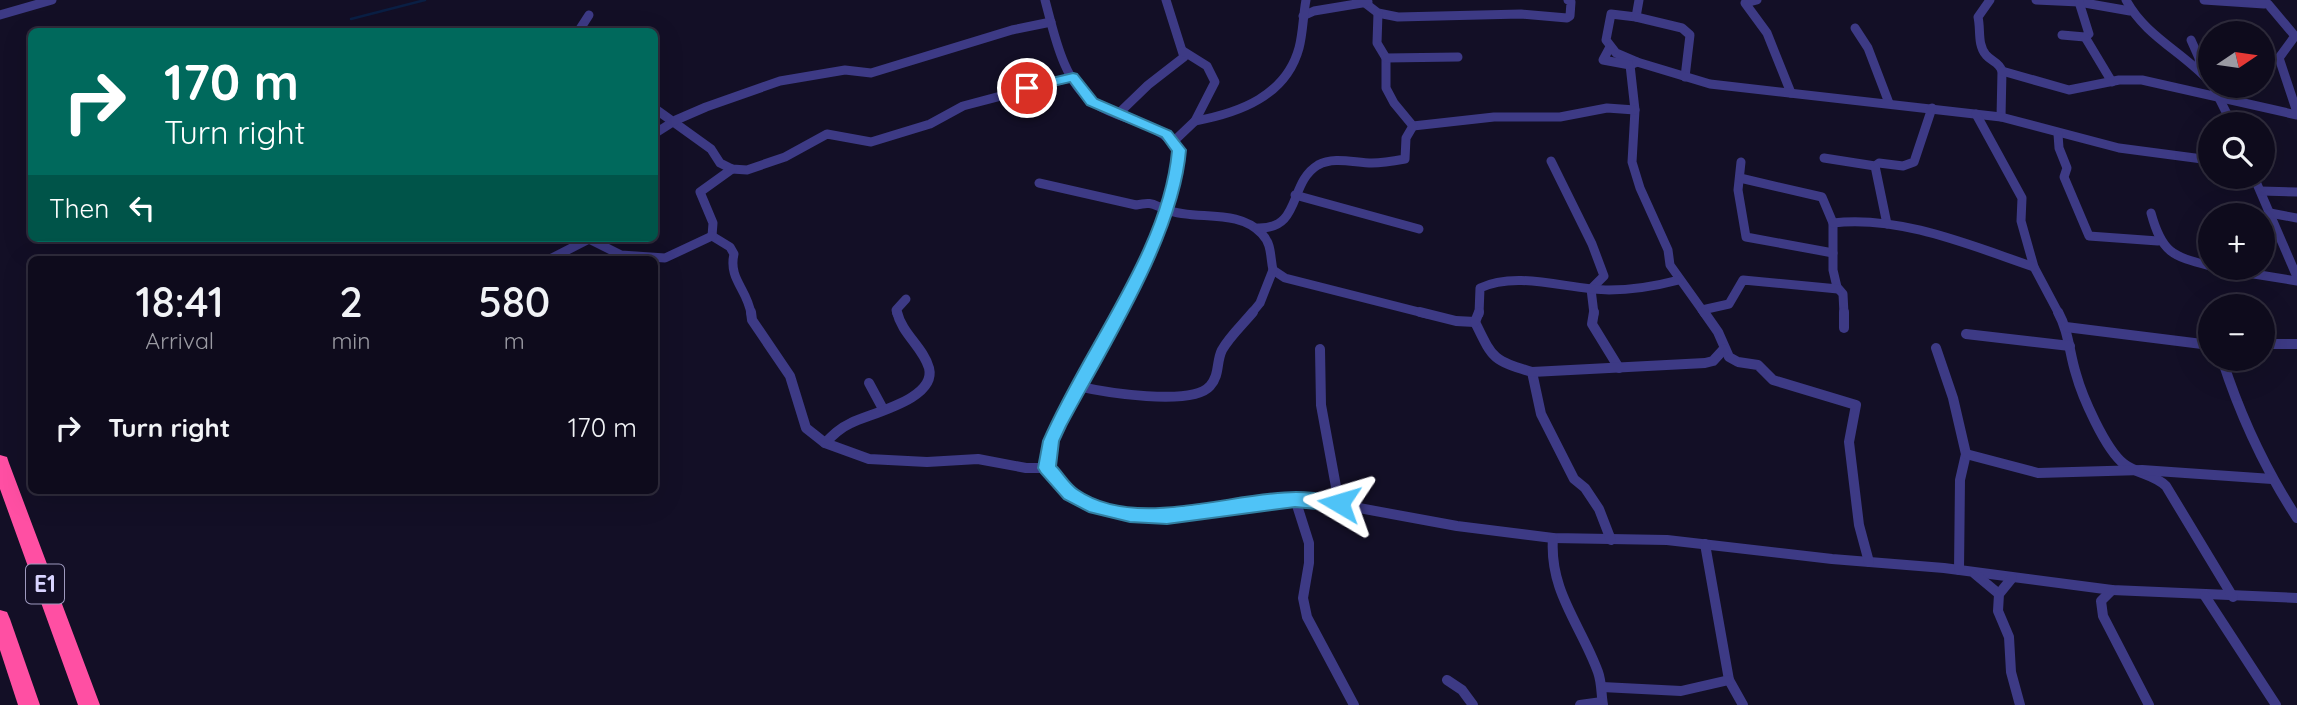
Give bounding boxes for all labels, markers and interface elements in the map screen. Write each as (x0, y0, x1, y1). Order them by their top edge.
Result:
north arrow (2198, 21, 2275, 98)
map controls (2198, 21, 2275, 371)
text: 170 m (164, 51, 299, 112)
icon: right (49, 56, 140, 147)
pin (997, 58, 1057, 118)
icon: arrive (1008, 69, 1046, 107)
text: Turn right (164, 112, 305, 152)
button: search (2198, 112, 2275, 189)
icon: left (123, 189, 161, 227)
text: Then (49, 192, 109, 225)
button: + (2198, 203, 2275, 280)
text: 18:41 (136, 275, 224, 328)
text: 2 (339, 275, 363, 328)
text: 580 (478, 275, 550, 328)
button: − (2198, 294, 2275, 371)
text: Arrival (145, 326, 214, 355)
text: min (331, 326, 371, 355)
text: m (504, 326, 525, 355)
icon: right (49, 409, 87, 447)
text: Turn right (108, 411, 230, 444)
text: 170 m (568, 411, 637, 444)
position arrow (1302, 466, 1376, 540)
road number: E1 (26, 564, 64, 604)

